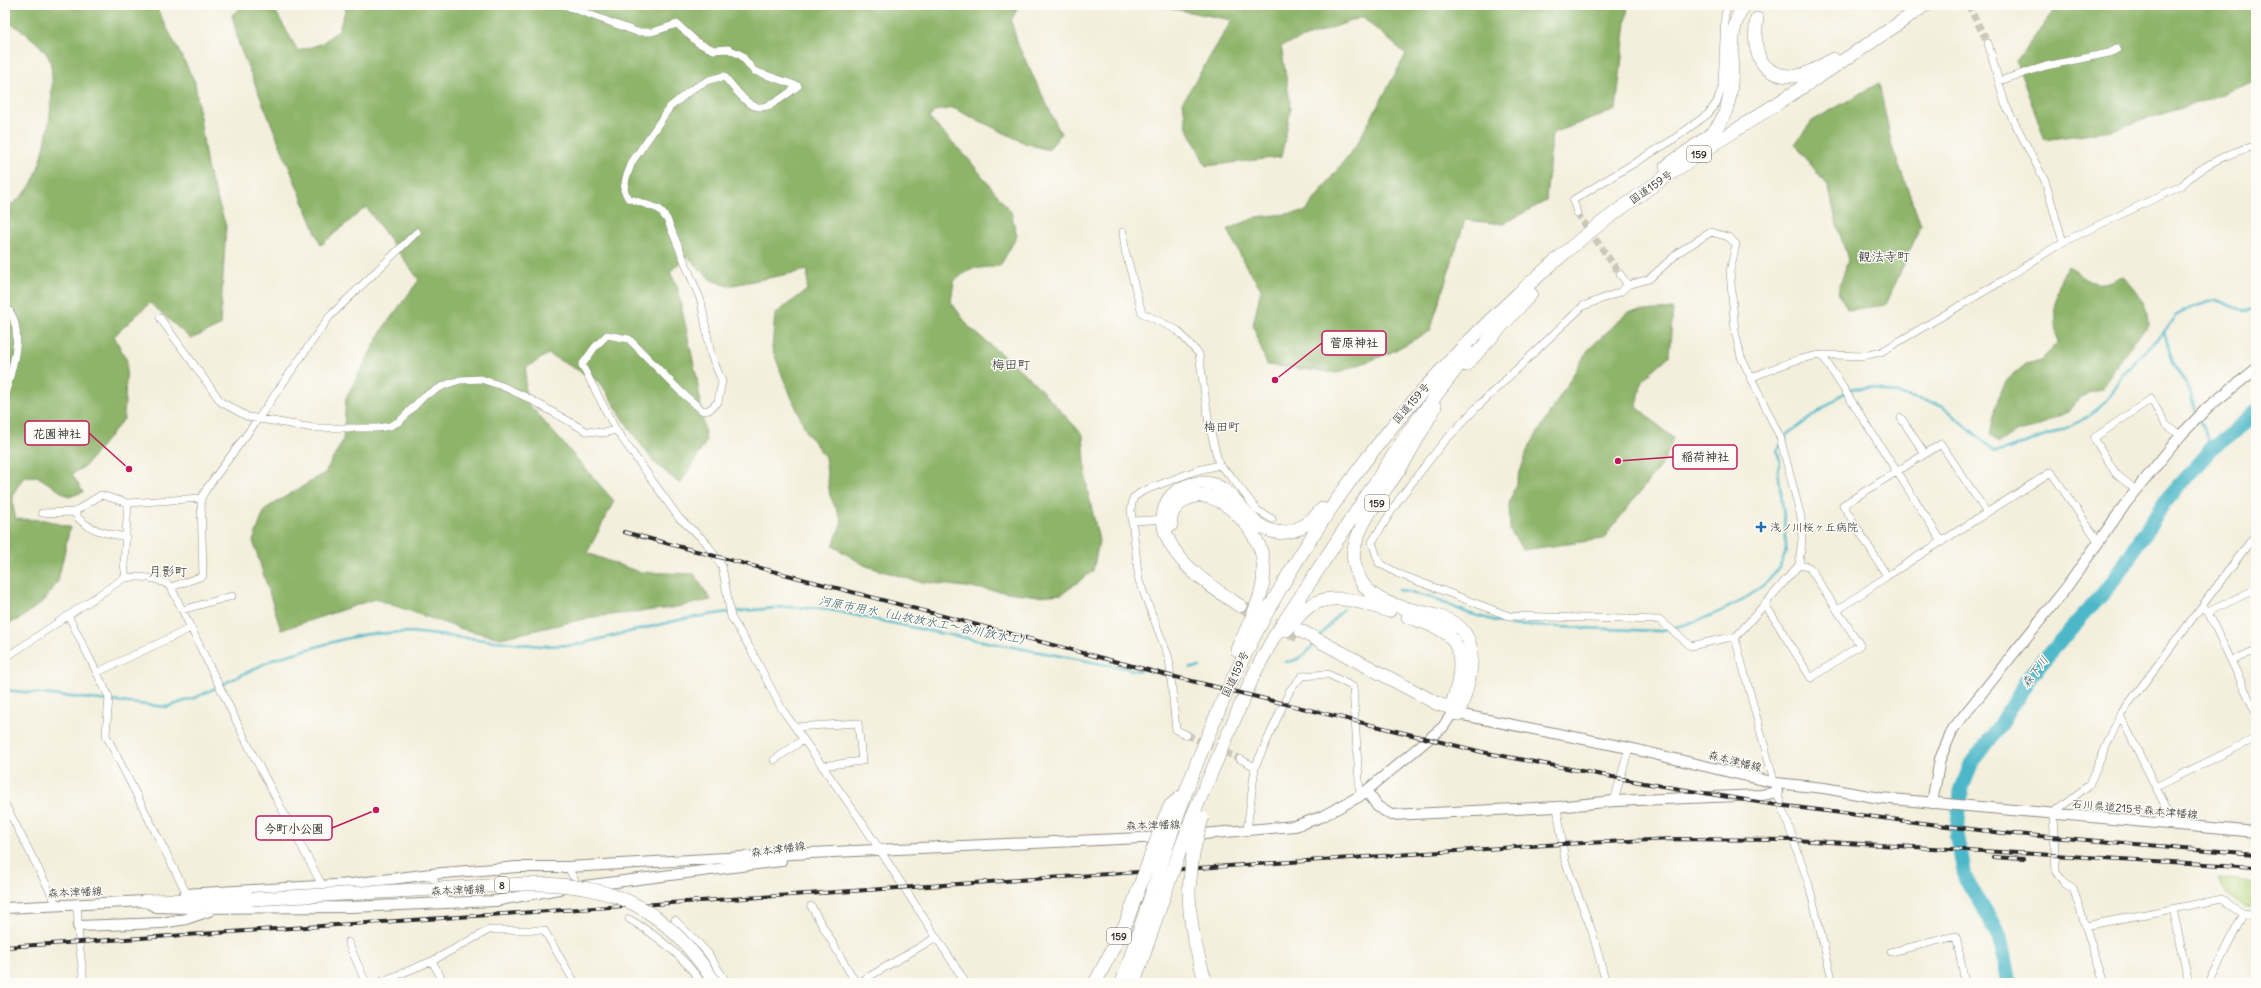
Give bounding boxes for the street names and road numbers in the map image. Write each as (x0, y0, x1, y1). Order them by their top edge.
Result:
road number: 159 (1687, 146, 1711, 162)
street label: 国道159号 (1626, 167, 1676, 207)
street label: 国道159号 (1389, 380, 1433, 426)
road number: 159 (1365, 495, 1389, 511)
street label: 国道159号 (1218, 648, 1252, 700)
street label: 森本津幡線 (1707, 748, 1763, 774)
street label: 石川県道215号森本津幡線 (2071, 797, 2199, 821)
street label: 森本津幡線 (1125, 817, 1181, 833)
street label: 森本津幡線 (750, 838, 806, 860)
road number: 8 (495, 877, 509, 893)
street label: 森本津幡線 (430, 882, 486, 898)
street label: 森本津幡線 (47, 884, 103, 900)
road number: 159 (1107, 928, 1131, 944)

